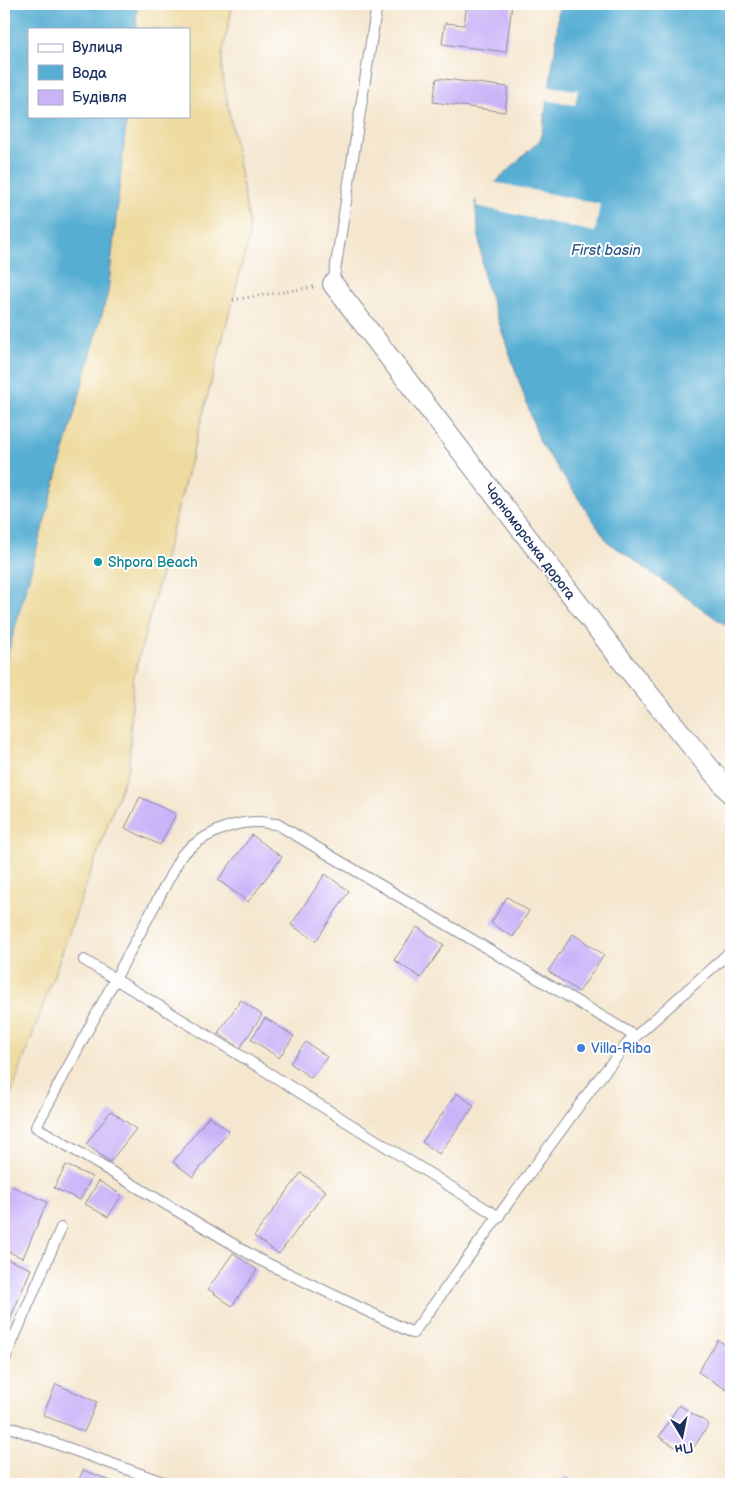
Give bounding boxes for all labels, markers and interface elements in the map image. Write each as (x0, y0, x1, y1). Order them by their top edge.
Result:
legend (28, 28, 190, 118)
text: Вулиця (72, 38, 123, 57)
text: Вода (72, 64, 107, 83)
text: Будівля (72, 88, 127, 107)
water label: First basin (571, 241, 641, 260)
street label: Чорноморська дорога (480, 480, 579, 604)
place label: Shpora Beach (108, 554, 198, 571)
marker: Shpora Beach (92, 556, 104, 568)
place label: Villa-Riba (591, 1040, 651, 1057)
marker: Villa-Riba (575, 1042, 587, 1054)
north arrow (658, 1410, 708, 1460)
text: Пн (674, 1438, 695, 1458)

